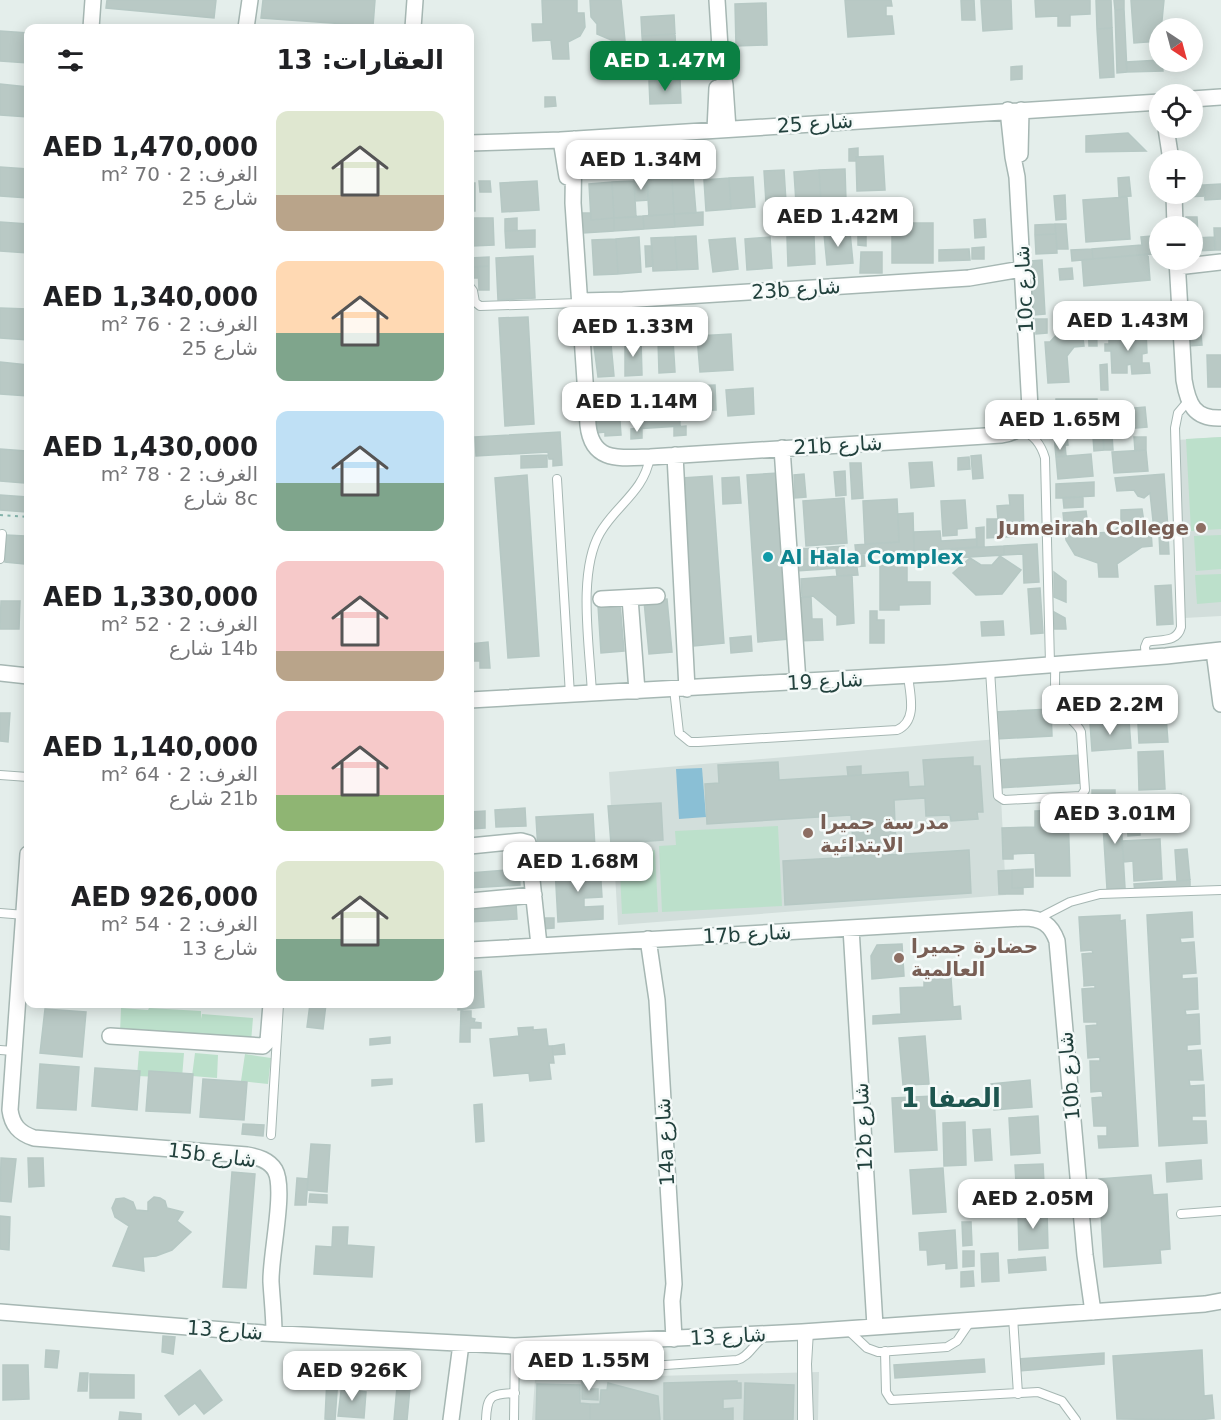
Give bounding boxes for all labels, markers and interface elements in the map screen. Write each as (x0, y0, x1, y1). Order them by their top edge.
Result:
north arrow (1149, 18, 1203, 72)
map controls (1149, 18, 1203, 270)
pin: AED 1.47M (596, 41, 734, 92)
icon: filters (54, 44, 87, 77)
text: العقارات: 13 (277, 45, 444, 75)
text: AED 1.47M (604, 48, 726, 72)
button: locate (1149, 84, 1203, 138)
street label: شارع 25 (776, 108, 854, 138)
text: AED 1,470,000 (43, 132, 258, 162)
icon: home (324, 135, 396, 207)
pin: AED 1.34M (572, 140, 710, 191)
text: AED 1.34M (580, 147, 702, 171)
button: + (1149, 150, 1203, 204)
text: الغرف: 2 · 70 m² (101, 162, 258, 186)
text: شارع 25 (182, 186, 258, 210)
pin: AED 1.42M (769, 197, 907, 248)
text: AED 1.42M (777, 204, 899, 228)
button: − (1149, 216, 1203, 270)
street label: 10c شارع (1010, 245, 1038, 333)
street label: 23b شارع (751, 274, 841, 304)
text: AED 1,340,000 (43, 282, 258, 312)
icon: home (324, 285, 396, 357)
pin: AED 1.43M (1059, 301, 1197, 352)
pin: AED 1.33M (564, 307, 702, 358)
text: AED 1.43M (1067, 308, 1189, 332)
text: الغرف: 2 · 76 m² (101, 312, 258, 336)
text: AED 1.33M (572, 314, 694, 338)
text: شارع 25 (182, 336, 258, 360)
pin: AED 1.14M (568, 382, 706, 433)
text: AED 1.14M (576, 389, 698, 413)
pin: AED 1.65M (991, 400, 1129, 451)
text: AED 1.65M (999, 407, 1121, 431)
street label: 21b شارع (793, 431, 883, 459)
text: AED 1,430,000 (43, 432, 258, 462)
icon: home (324, 435, 396, 507)
text: الغرف: 2 · 78 m² (101, 462, 258, 486)
text: 8c شارع (183, 486, 258, 510)
place label: Jumeirah College (996, 516, 1189, 540)
marker: Jumeirah College (1194, 521, 1208, 535)
place label: Al Hala Complex (780, 545, 964, 569)
marker: Al Hala Complex (761, 550, 775, 564)
text: AED 1,330,000 (43, 582, 258, 612)
icon: home (324, 585, 396, 657)
text: الغرف: 2 · 52 m² (101, 612, 258, 636)
text: 14b شارع (169, 636, 258, 660)
street label: شارع 19 (786, 667, 864, 695)
pin: AED 2.2M (1048, 685, 1172, 736)
text: AED 2.2M (1056, 692, 1164, 716)
text: AED 1,140,000 (43, 732, 258, 762)
icon: home (324, 735, 396, 807)
text: الغرف: 2 · 64 m² (101, 762, 258, 786)
text: 21b شارع (169, 786, 258, 810)
pin: AED 3.01M (1046, 794, 1184, 845)
text: AED 3.01M (1054, 801, 1176, 825)
place label: مدرسة جميرا الابتدائية (820, 810, 950, 857)
marker: مدرسة جميرا الابتدائية (801, 826, 815, 840)
pin: AED 1.68M (509, 842, 647, 893)
text: AED 1.68M (517, 849, 639, 873)
text: AED 926,000 (71, 882, 258, 912)
icon: home (324, 885, 396, 957)
text: الغرف: 2 · 54 m² (101, 912, 258, 936)
street label: 17b شارع (702, 920, 792, 948)
place label: حضارة جميرا العالمية (911, 934, 1038, 981)
text: شارع 13 (182, 936, 258, 960)
marker: حضارة جميرا العالمية (892, 951, 906, 965)
street label: 10b شارع (1053, 1031, 1085, 1121)
street label: 12b شارع (849, 1082, 877, 1172)
district label: الصفا 1 (901, 1083, 1001, 1113)
street label: 14a شارع (651, 1097, 679, 1187)
street label: 15b شارع (166, 1138, 258, 1172)
pin: AED 2.05M (964, 1179, 1102, 1230)
text: AED 2.05M (972, 1186, 1094, 1210)
street label: شارع 13 (186, 1315, 264, 1345)
street label: شارع 13 (689, 1322, 767, 1350)
pin: AED 1.55M (520, 1341, 658, 1392)
text: AED 1.55M (528, 1348, 650, 1372)
pin: AED 926K (290, 1351, 414, 1402)
text: AED 926K (297, 1358, 407, 1382)

